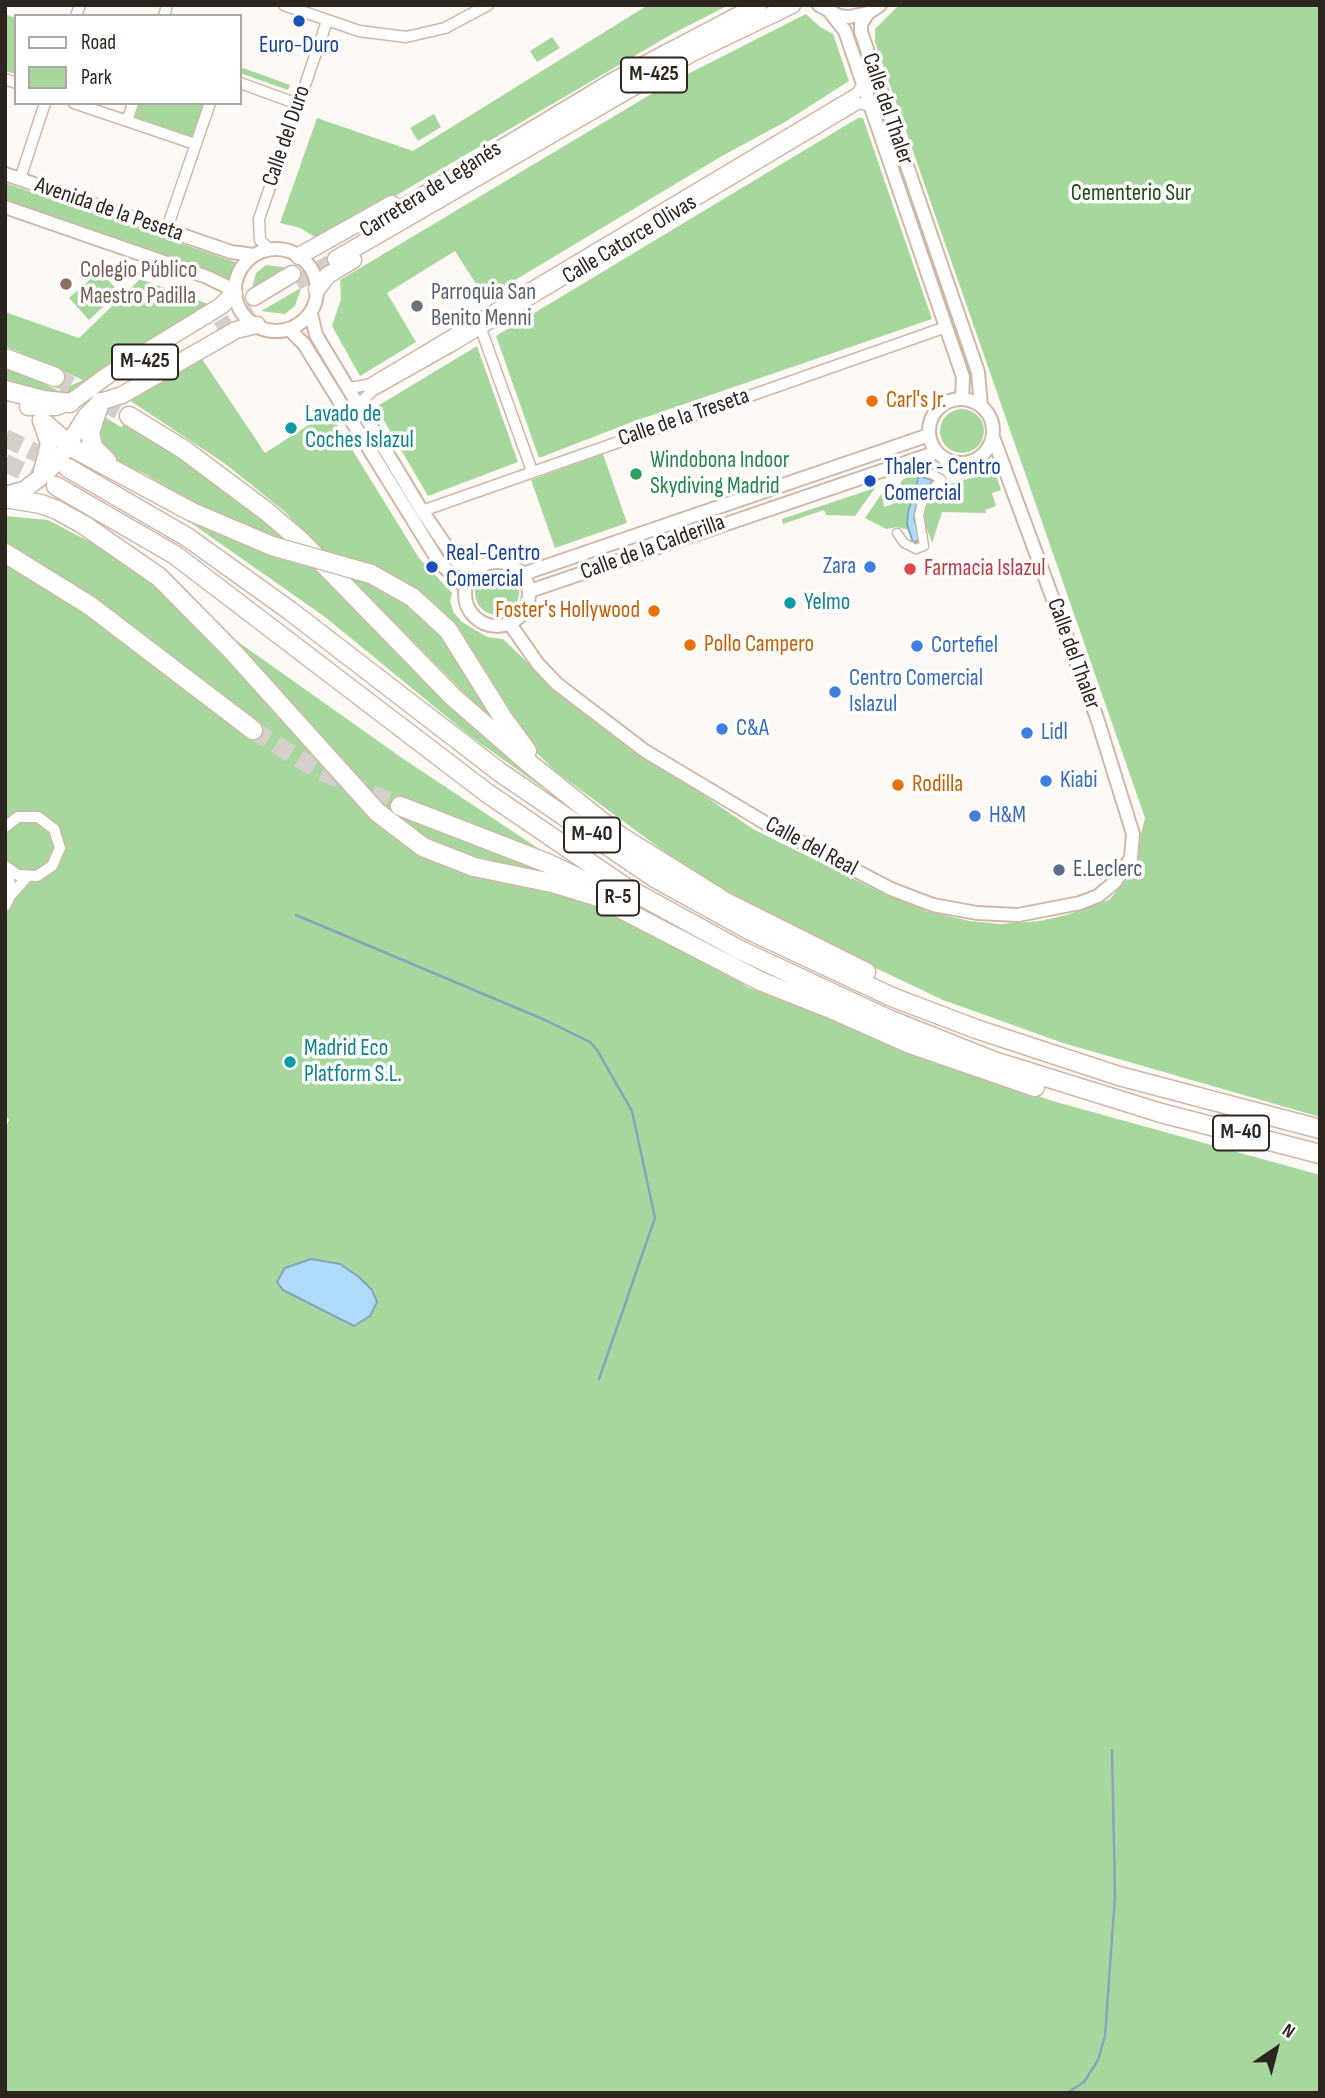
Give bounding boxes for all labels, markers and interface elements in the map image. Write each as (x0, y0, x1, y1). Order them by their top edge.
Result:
marker: Euro-Duro (291, 13, 307, 29)
legend (14, 14, 242, 105)
text: Road (81, 30, 116, 55)
place label: Euro-Duro (259, 32, 339, 60)
street label: Calle del Thaler (855, 50, 919, 168)
road number: M-425 (621, 57, 687, 92)
text: Park (81, 65, 112, 90)
street label: Calle del Duro (257, 82, 317, 190)
street label: Carretera de Leganés (355, 135, 507, 245)
street label: Avenida de la Peseta (31, 172, 187, 248)
park label: Cementerio Sur (1071, 180, 1191, 208)
street label: Calle Catorce Olivas (558, 189, 702, 291)
place label: Colegio Público Maestro Padilla (80, 257, 197, 311)
marker: Colegio Público Maestro Padilla (58, 276, 74, 292)
place label: Parroquia San Benito Menni (431, 279, 536, 333)
marker: Parroquia San Benito Menni (409, 298, 425, 314)
road number: M-425 (112, 344, 178, 380)
street label: Calle de la Treseta (615, 383, 753, 453)
place label: Carl's Jr. (886, 387, 946, 415)
marker: Carl's Jr. (864, 393, 880, 409)
place label: Lavado de Coches Islazul (305, 401, 414, 455)
marker: Lavado de Coches Islazul (283, 420, 299, 436)
place label: Windobona Indoor Skydiving Madrid (650, 447, 789, 501)
place label: Thaler - Centro Comercial (884, 454, 1001, 508)
marker: Windobona Indoor Skydiving Madrid (628, 466, 644, 482)
marker: Thaler - Centro Comercial (862, 473, 878, 489)
street label: Calle de la Calderilla (577, 509, 729, 587)
place label: Real-Centro Comercial (446, 540, 540, 594)
place label: Zara (823, 553, 856, 581)
place label: Farmacia Islazul (924, 555, 1046, 583)
marker: Real-Centro Comercial (424, 559, 440, 575)
marker: Zara (862, 559, 878, 575)
marker: Farmacia Islazul (902, 561, 918, 577)
place label: Yelmo (804, 589, 850, 617)
marker: Yelmo (782, 595, 798, 611)
street label: Calle del Thaler (1040, 595, 1106, 713)
place label: Foster's Hollywood (495, 597, 640, 625)
marker: Foster's Hollywood (646, 603, 662, 619)
place label: Pollo Campero (704, 631, 814, 659)
place label: Cortefiel (931, 632, 998, 660)
marker: Pollo Campero (682, 637, 698, 653)
marker: Cortefiel (909, 638, 925, 654)
place label: Centro Comercial Islazul (849, 665, 983, 719)
marker: Centro Comercial Islazul (827, 684, 843, 700)
place label: C&A (736, 715, 769, 743)
place label: Lidl (1041, 719, 1068, 747)
marker: C&A (714, 721, 730, 737)
marker: Lidl (1019, 725, 1035, 741)
place label: Kiabi (1060, 767, 1097, 795)
place label: Rodilla (912, 771, 963, 799)
marker: Kiabi (1038, 773, 1054, 789)
marker: Rodilla (890, 777, 906, 793)
place label: H&M (989, 802, 1026, 830)
marker: H&M (967, 808, 983, 824)
street label: Calle del Real (760, 811, 862, 883)
road number: M-40 (564, 818, 620, 852)
place label: E.Leclerc (1073, 856, 1142, 884)
marker: E.Leclerc (1051, 862, 1067, 878)
road number: R-5 (597, 880, 639, 916)
place label: Madrid Eco Platform S.L. (304, 1035, 402, 1089)
marker: Madrid Eco Platform S.L. (282, 1054, 298, 1070)
road number: M-40 (1213, 1116, 1269, 1150)
north arrow (1241, 2014, 1311, 2084)
text: N (1278, 2019, 1299, 2044)

